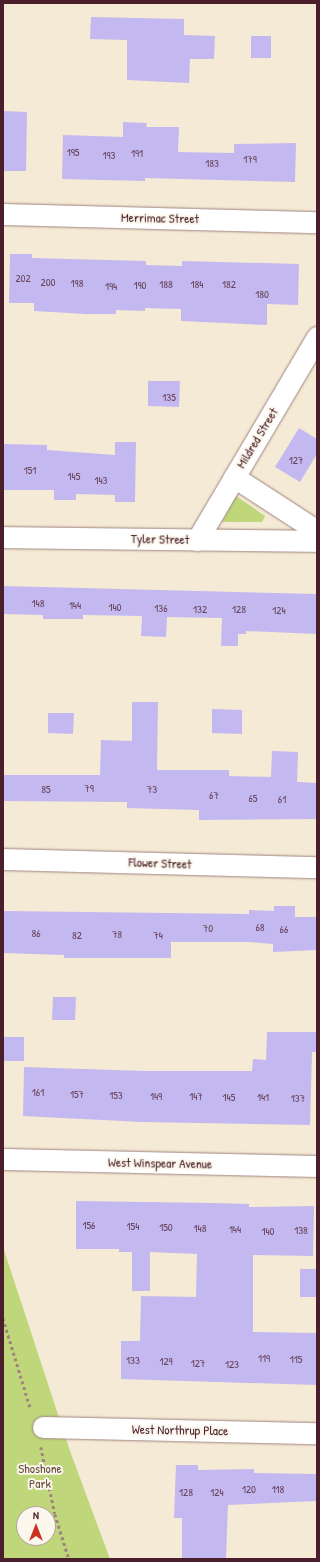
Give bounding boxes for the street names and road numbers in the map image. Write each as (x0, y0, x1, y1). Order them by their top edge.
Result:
street label: Merrimac Street (121, 210, 199, 226)
street label: Mildred Street (233, 405, 281, 471)
street label: Tyler Street (131, 531, 189, 547)
street label: Flower Street (128, 854, 192, 872)
street label: West Winspear Avenue (108, 1154, 212, 1172)
street label: West Northrup Place (132, 1421, 228, 1439)

